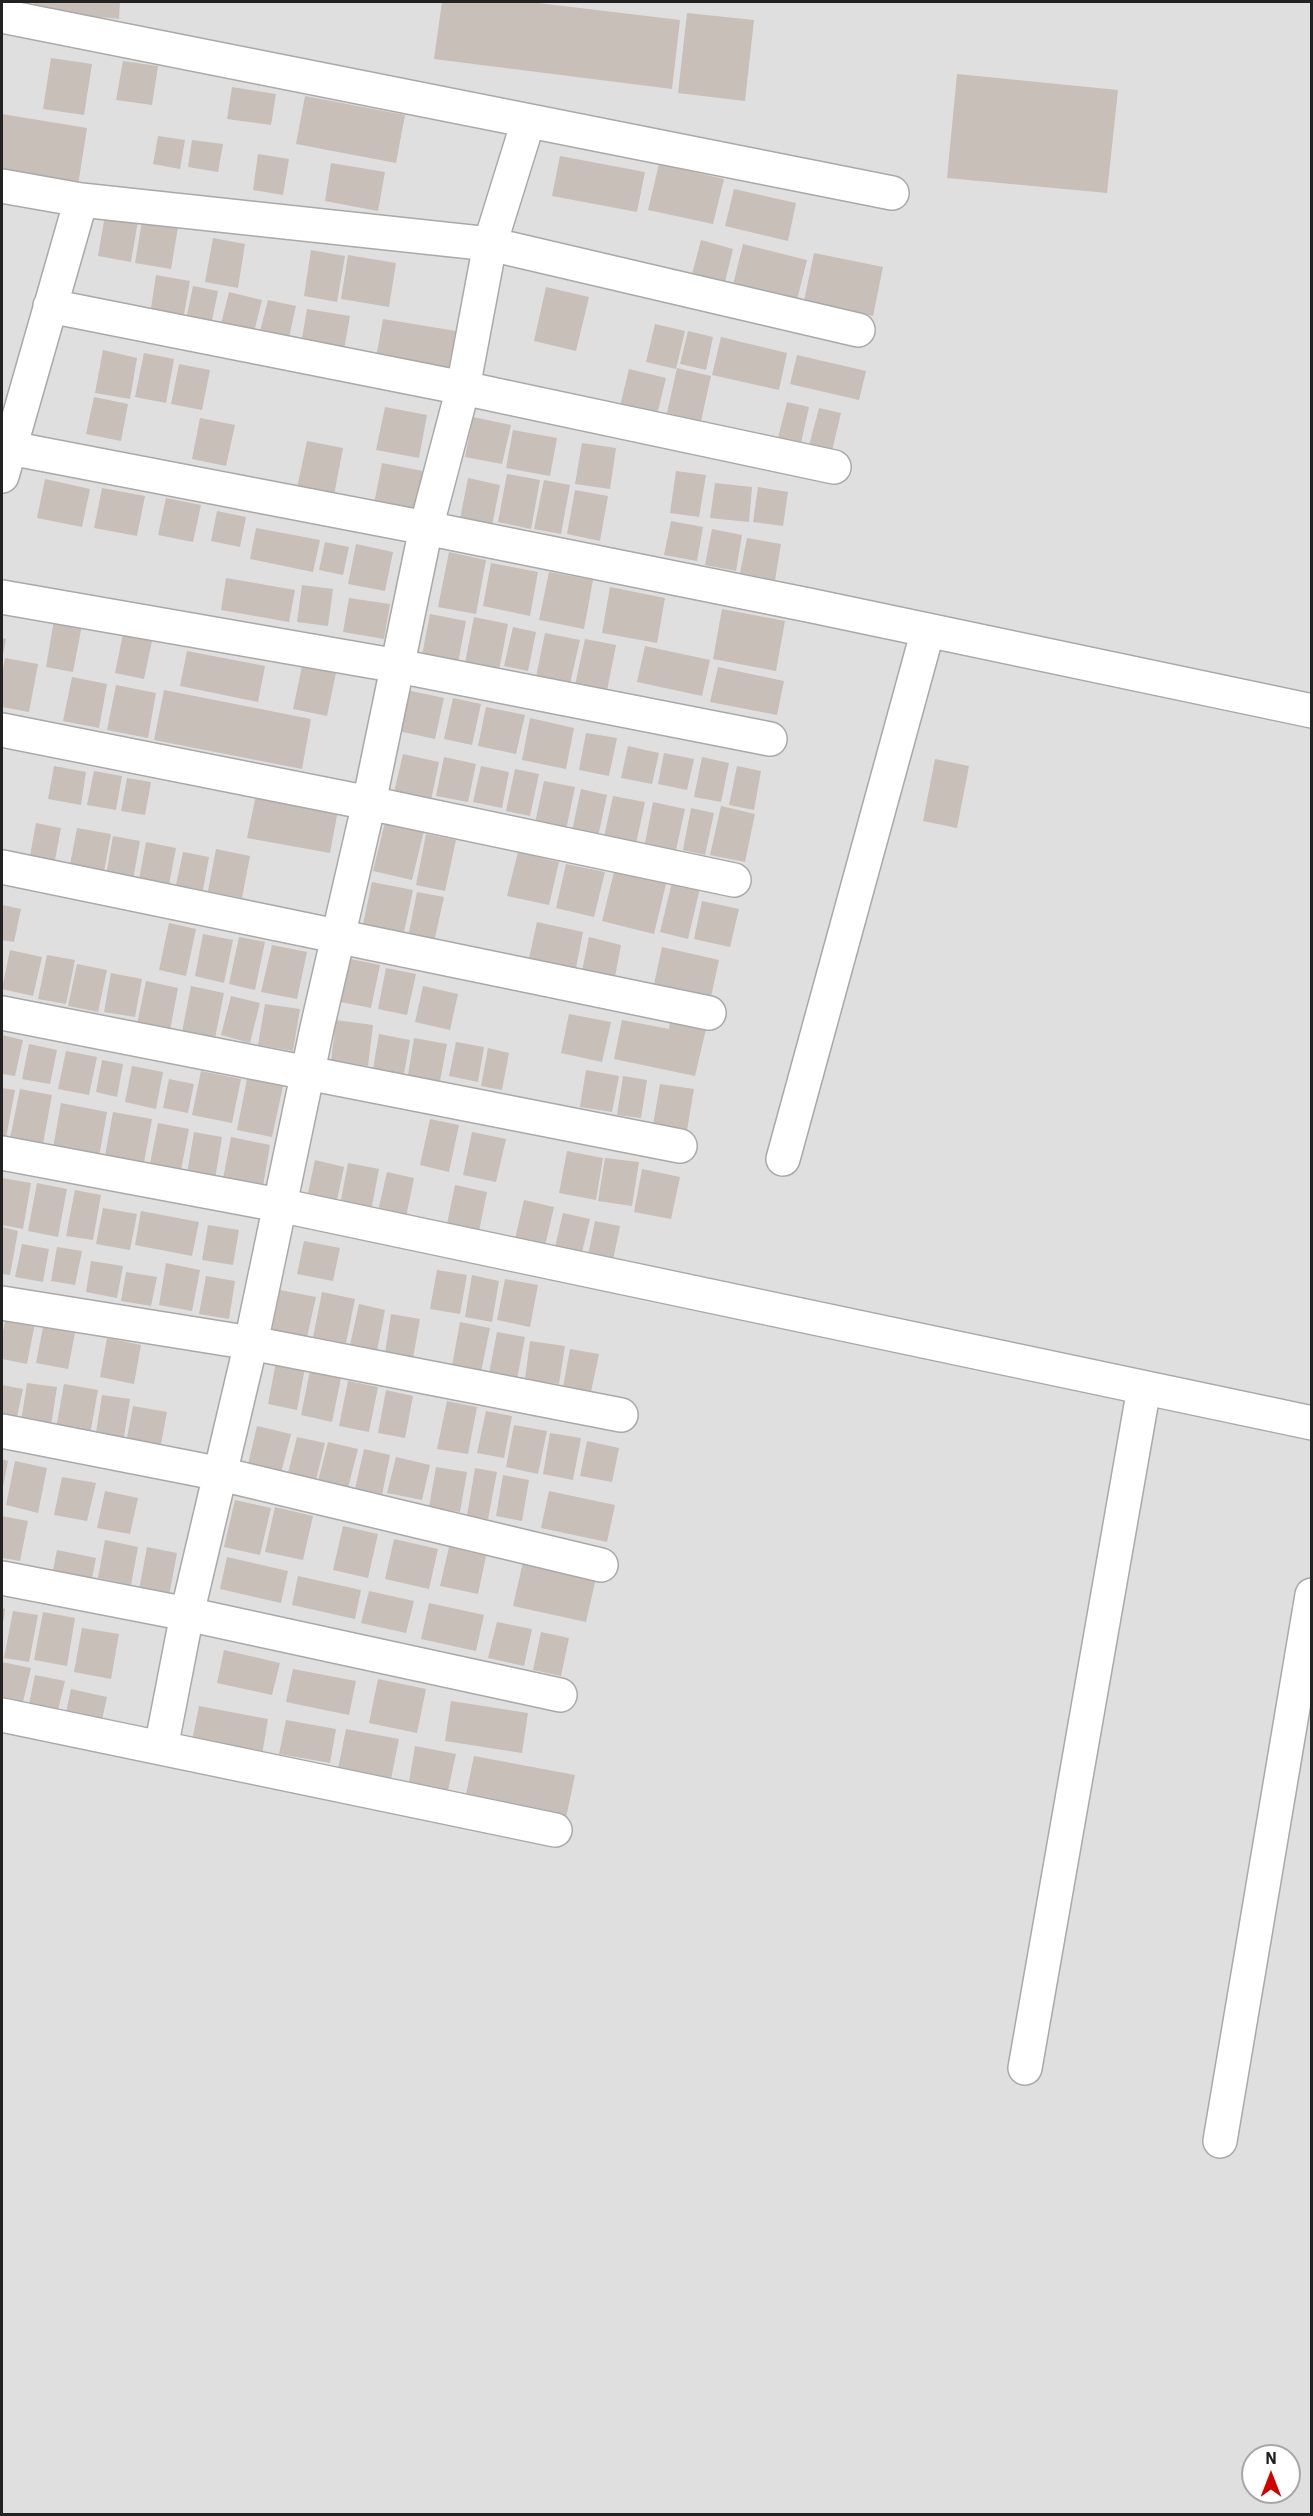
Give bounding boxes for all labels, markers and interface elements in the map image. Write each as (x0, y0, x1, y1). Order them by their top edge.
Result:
north arrow (1241, 2444, 1301, 2504)
text: N (1265, 2448, 1277, 2468)

